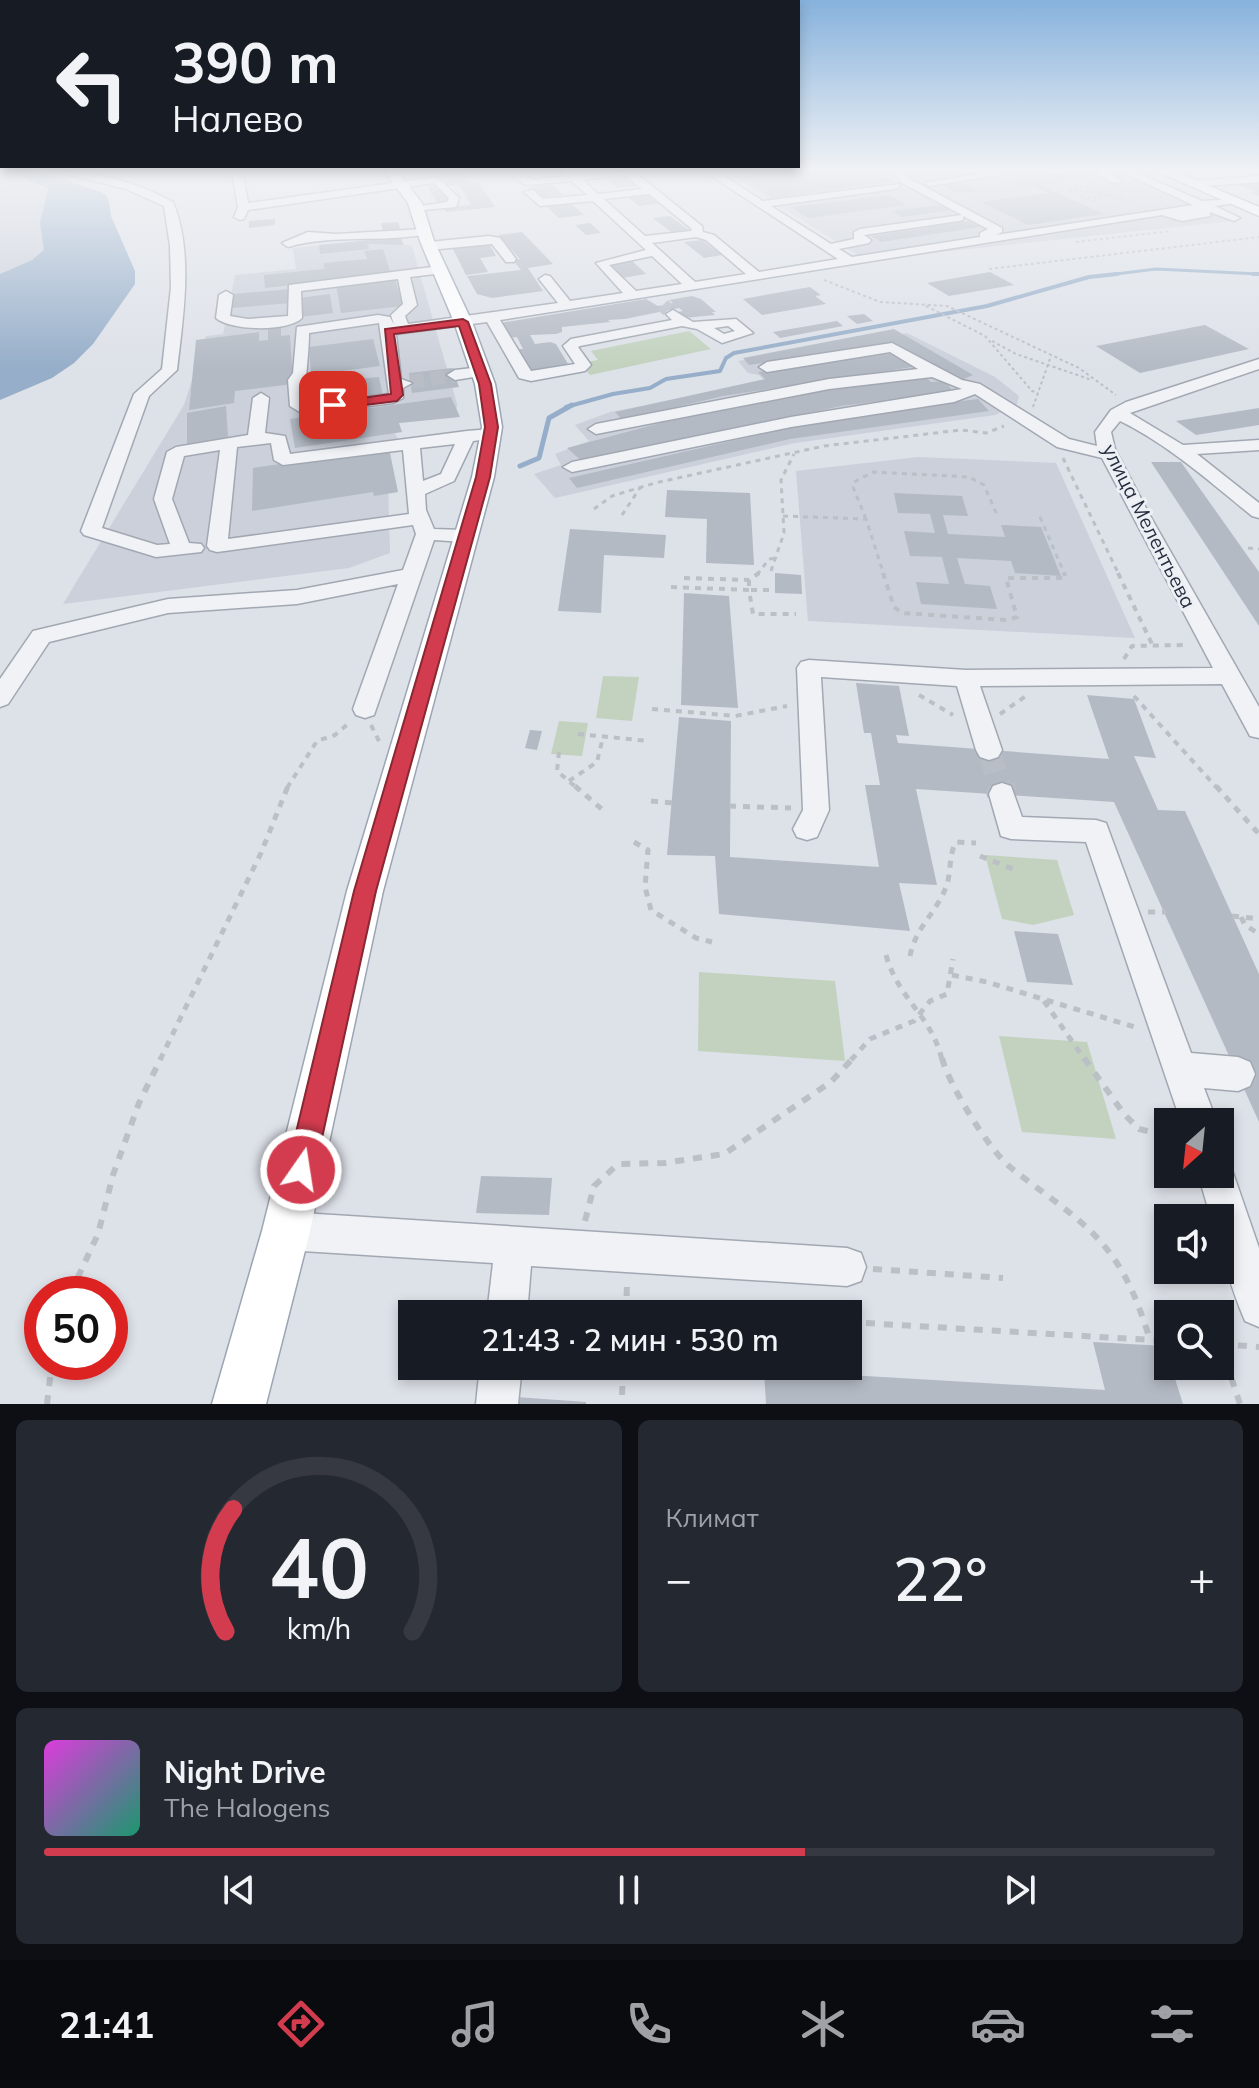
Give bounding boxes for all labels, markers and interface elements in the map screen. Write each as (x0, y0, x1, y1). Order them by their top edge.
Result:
text: 390 m (172, 27, 339, 97)
icon: left (40, 32, 144, 136)
text: Налево (172, 96, 304, 141)
pin (299, 371, 367, 439)
icon: arrive (311, 383, 355, 427)
street label: улица Мелентьева (1097, 439, 1202, 612)
north arrow (1154, 1108, 1234, 1188)
map controls (1154, 1108, 1234, 1380)
position arrow (259, 1128, 343, 1212)
button: sound (1154, 1204, 1234, 1284)
speed limit sign: 50 (24, 1276, 128, 1380)
button: search (1154, 1300, 1234, 1380)
text: 21:43 · 2 мин · 530 m (481, 1321, 779, 1359)
text: Климат (666, 1501, 759, 1534)
text: 40 (269, 1514, 369, 1619)
text: 22° (893, 1541, 988, 1616)
text: − (666, 1551, 692, 1606)
text: + (1189, 1551, 1215, 1606)
text: km/h (286, 1610, 351, 1646)
text: Night Drive (164, 1753, 326, 1791)
text: The Halogens (164, 1791, 330, 1824)
icon: previous (217, 1868, 261, 1912)
icon: pause (607, 1868, 651, 1912)
icon: next (998, 1868, 1042, 1912)
icon: directions (273, 1996, 329, 2052)
icon: music (447, 1996, 503, 2052)
icon: phone (621, 1996, 677, 2052)
icon: climate (795, 1996, 851, 2052)
icon: car (970, 1996, 1026, 2052)
icon: filters (1144, 1996, 1200, 2052)
text: 21:41 (59, 2002, 154, 2047)

